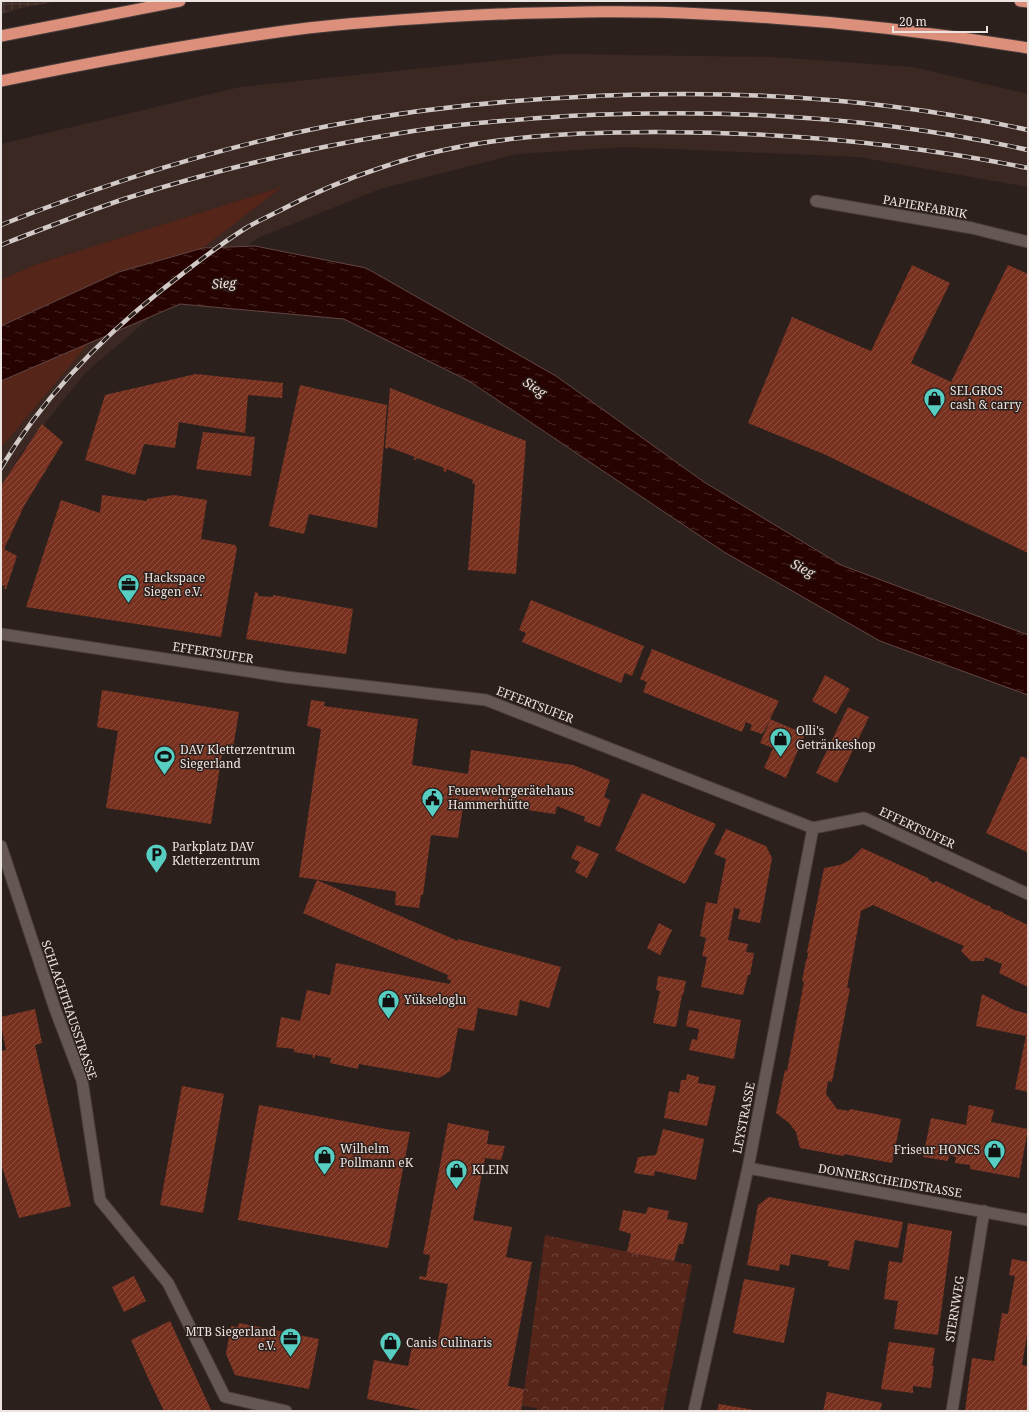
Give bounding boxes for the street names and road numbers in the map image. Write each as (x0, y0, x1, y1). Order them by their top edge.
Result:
street label: PAPIERFABRIK (882, 191, 969, 222)
street label: EFFERTSUFER (171, 638, 255, 667)
street label: EFFERTSUFER (494, 682, 576, 727)
street label: EFFERTSUFER (877, 803, 958, 853)
street label: SCHLACHTHAUSSTRASSE (38, 938, 101, 1082)
street label: LEYSTRASSE (728, 1081, 759, 1155)
street label: DONNERSCHEIDSTRASSE (817, 1159, 963, 1202)
street label: STERNWEG (941, 1274, 968, 1343)

